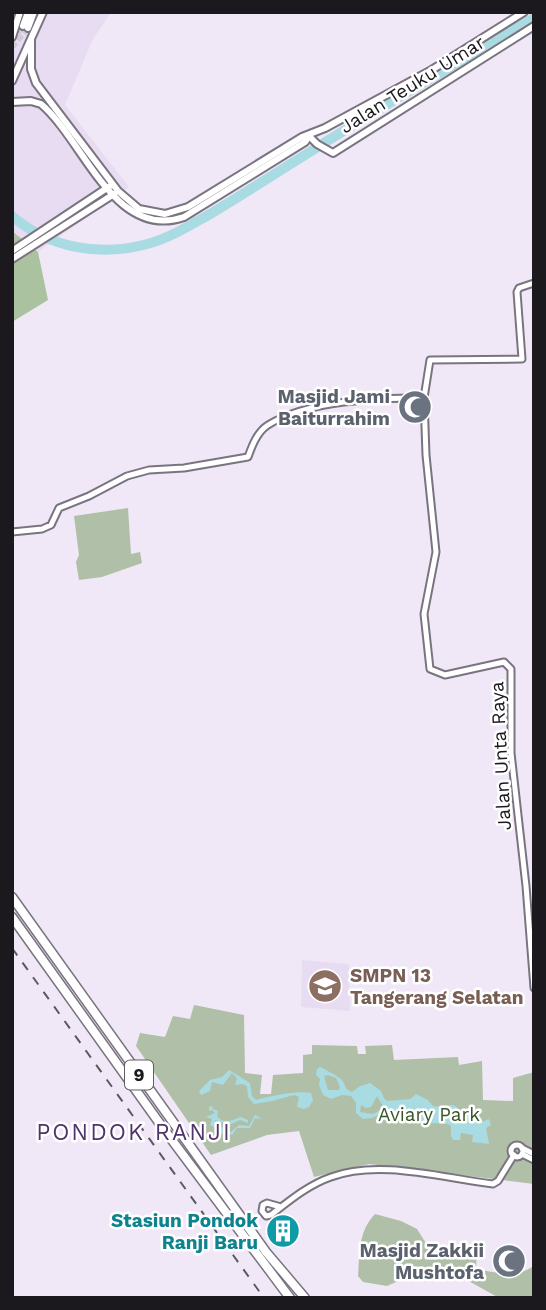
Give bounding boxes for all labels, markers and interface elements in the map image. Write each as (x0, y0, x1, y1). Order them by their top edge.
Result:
street label: Jalan Teuku Umar (336, 30, 489, 138)
place label: Masjid Jami Baiturrahim (278, 385, 390, 430)
mosque icon: Masjid Jami Baiturrahim (396, 388, 434, 426)
street label: Jalan Unta Raya (485, 681, 516, 831)
place label: SMPN 13 Tangerang Selatan (350, 964, 524, 1009)
school or university icon: SMPN 13 Tangerang Selatan (306, 967, 344, 1005)
road number: 9 (125, 1060, 153, 1090)
park label: Aviary Park (378, 1103, 480, 1126)
district label: PONDOK RANJI (36, 1119, 232, 1146)
place label: Stasiun Pondok Ranji Baru (111, 1209, 258, 1254)
building icon: Stasiun Pondok Ranji Baru (264, 1212, 302, 1250)
place label: Masjid Zakkii Mushtofa (359, 1239, 484, 1284)
mosque icon: Masjid Zakkii Mushtofa (490, 1242, 528, 1280)

